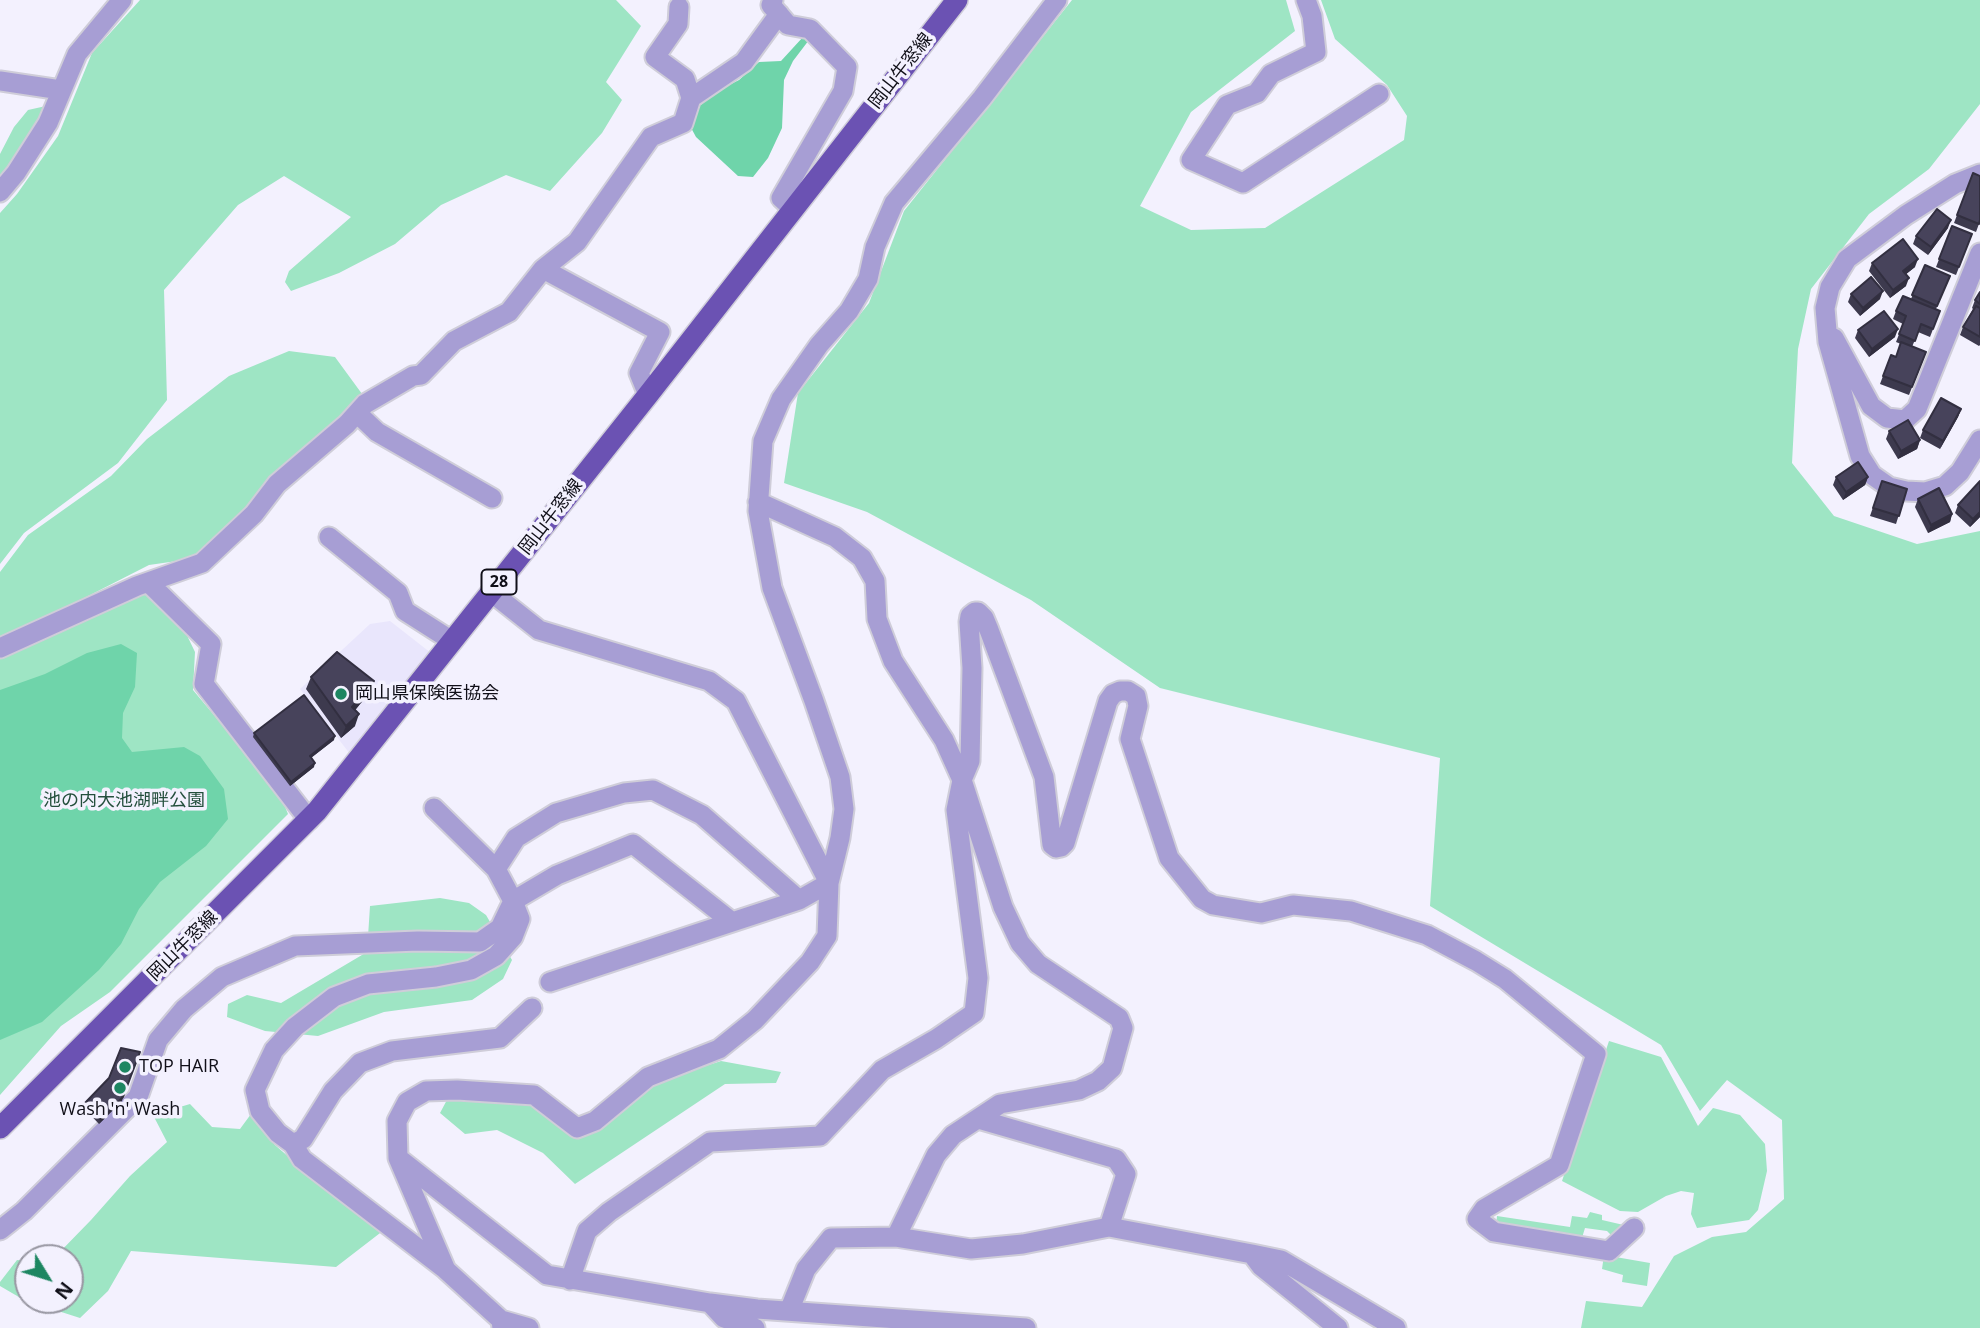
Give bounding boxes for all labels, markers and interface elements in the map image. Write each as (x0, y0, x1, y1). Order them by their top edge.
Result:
street label: 岡山牛窓線 (865, 29, 937, 113)
street label: 岡山牛窓線 (515, 475, 587, 559)
road number: 28 (482, 569, 516, 594)
place label: 岡山県保険医協会 (355, 683, 499, 705)
marker: 岡山県保険医協会 (333, 686, 349, 702)
park label: 池の内大池湖畔公園 (43, 790, 205, 812)
street label: 岡山牛窓線 (144, 907, 222, 985)
place label: TOP HAIR (139, 1056, 219, 1078)
marker: TOP HAIR (117, 1059, 133, 1075)
marker: Wash 'n' Wash (112, 1080, 128, 1096)
place label: Wash 'n' Wash (60, 1099, 180, 1121)
north arrow (14, 1244, 84, 1314)
text: N (49, 1277, 79, 1305)

